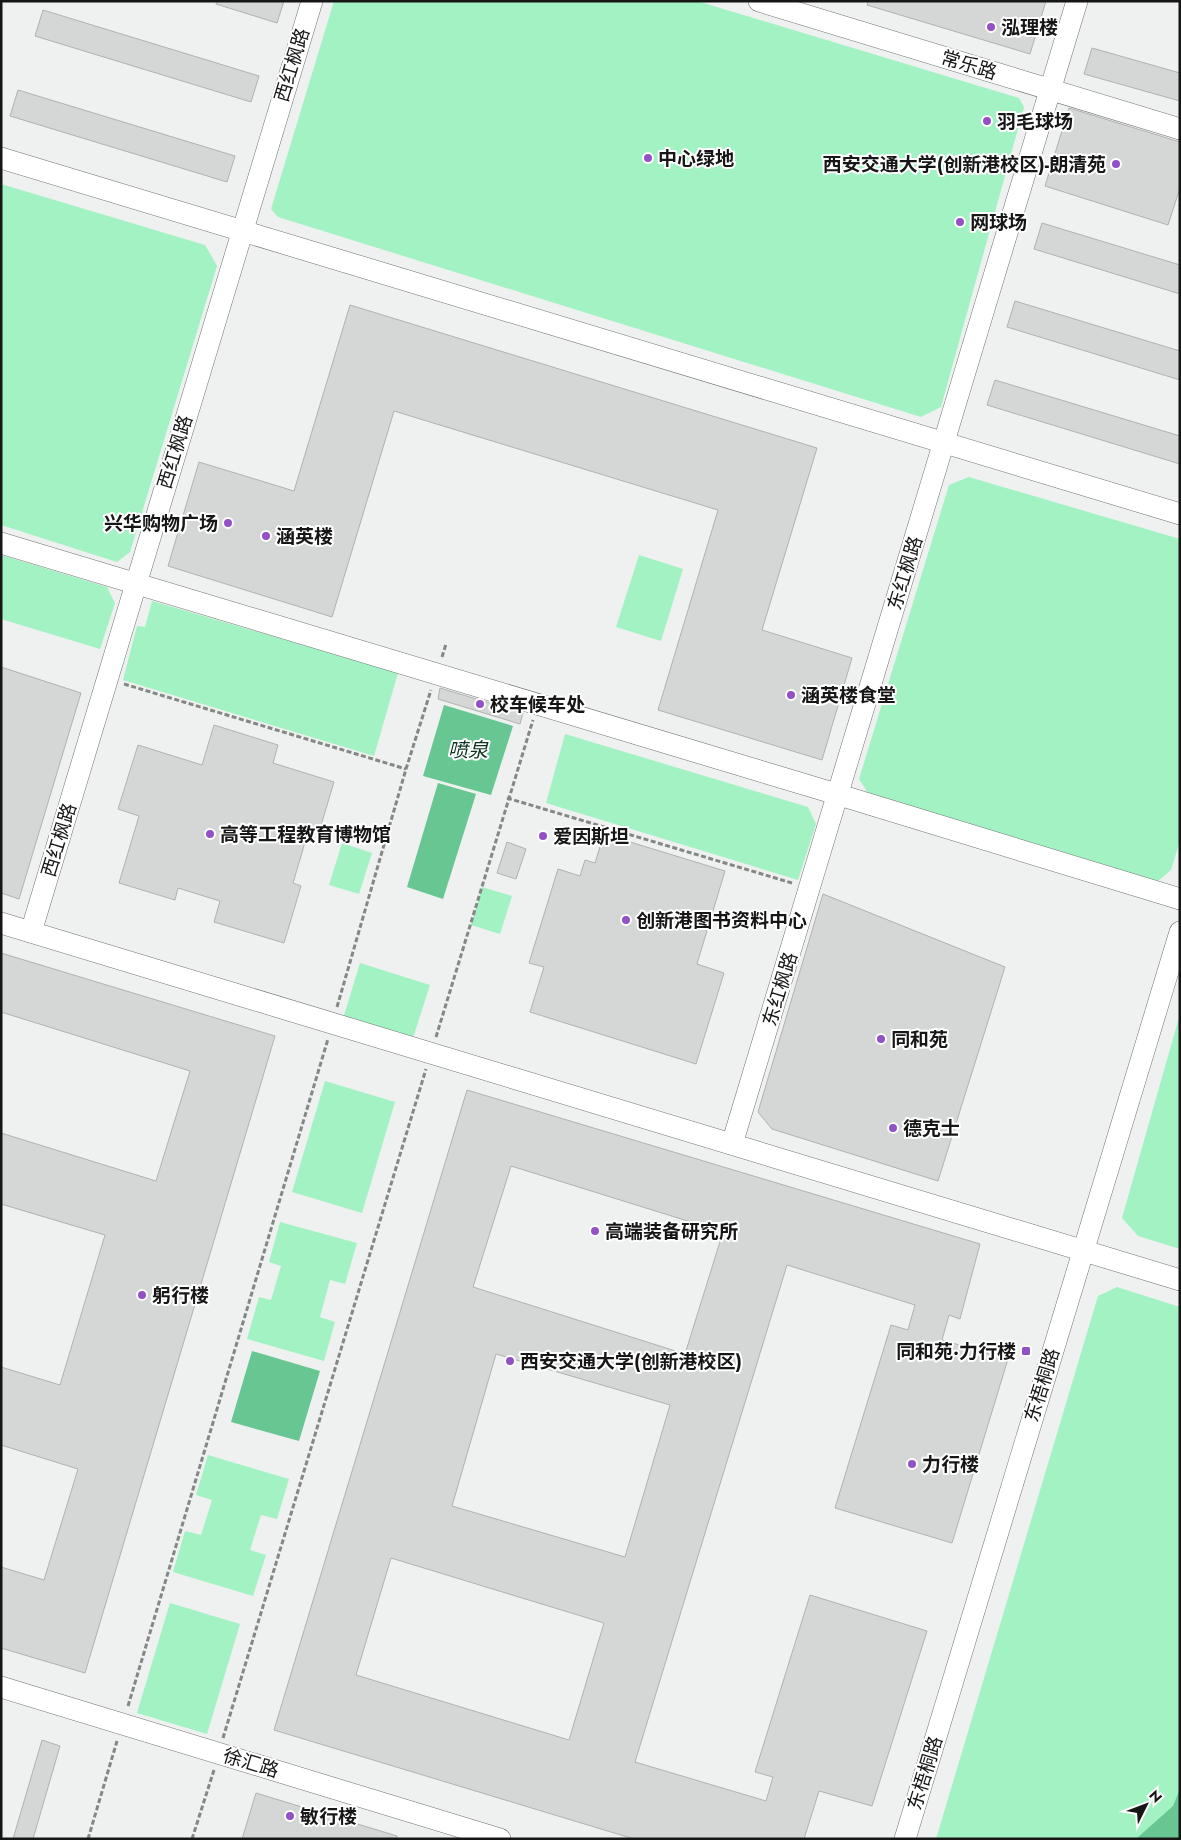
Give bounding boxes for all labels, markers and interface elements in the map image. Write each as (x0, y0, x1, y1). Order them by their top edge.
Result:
place label: 泓理楼 (1001, 14, 1058, 41)
marker: 泓理楼 (985, 21, 997, 33)
street label: 西红枫路 (268, 25, 316, 105)
street label: 常乐路 (938, 44, 1000, 86)
place label: 羽毛球场 (997, 108, 1073, 135)
marker: 羽毛球场 (981, 115, 993, 127)
place label: 中心绿地 (658, 145, 734, 172)
place label: 西安交通大学(创新港校区)-朗清苑 (823, 151, 1106, 178)
marker: 中心绿地 (642, 152, 654, 164)
marker: 西安交通大学(创新港校区)-朗清苑 (1110, 158, 1122, 170)
place label: 网球场 (970, 209, 1027, 236)
marker: 网球场 (954, 216, 966, 228)
street label: 西红枫路 (151, 412, 199, 492)
place label: 兴华购物广场 (104, 510, 218, 537)
marker: 兴华购物广场 (222, 517, 234, 529)
place label: 涵英楼 (276, 523, 333, 550)
marker: 涵英楼 (260, 530, 272, 542)
street label: 东红枫路 (881, 533, 929, 613)
place label: 涵英楼食堂 (801, 682, 896, 709)
marker: 涵英楼食堂 (785, 689, 797, 701)
place label: 校车候车处 (490, 691, 585, 718)
marker: 校车候车处 (474, 698, 486, 710)
water label: 喷泉 (448, 736, 489, 765)
street label: 西红枫路 (35, 800, 83, 880)
place label: 高等工程教育博物馆 (220, 821, 391, 848)
place label: 爱因斯坦 (553, 823, 629, 850)
marker: 高等工程教育博物馆 (204, 828, 216, 840)
marker: 爱因斯坦 (537, 830, 549, 842)
place label: 创新港图书资料中心 (636, 907, 807, 934)
marker: 创新港图书资料中心 (620, 914, 632, 926)
street label: 东红枫路 (756, 949, 804, 1029)
place label: 同和苑 (891, 1026, 948, 1053)
marker: 同和苑 (875, 1033, 887, 1045)
place label: 德克士 (903, 1115, 960, 1142)
marker: 德克士 (887, 1122, 899, 1134)
place label: 高端装备研究所 (605, 1218, 738, 1245)
marker: 高端装备研究所 (589, 1225, 601, 1237)
place label: 躬行楼 (152, 1282, 209, 1309)
marker: 躬行楼 (136, 1289, 148, 1301)
place label: 同和苑·力行楼 (896, 1338, 1016, 1365)
street label: 东梧桐路 (1018, 1345, 1066, 1425)
marker: 同和苑·力行楼 (1020, 1345, 1032, 1357)
place label: 西安交通大学(创新港校区) (520, 1348, 742, 1375)
marker: 西安交通大学(创新港校区) (504, 1355, 516, 1367)
place label: 力行楼 (922, 1451, 979, 1478)
marker: 力行楼 (906, 1458, 918, 1470)
street label: 东梧桐路 (901, 1733, 949, 1813)
street label: 徐汇路 (220, 1742, 282, 1784)
north arrow (1121, 1780, 1171, 1830)
text: N (1145, 1785, 1167, 1807)
place label: 敏行楼 (300, 1803, 357, 1830)
marker: 敏行楼 (284, 1810, 296, 1822)

